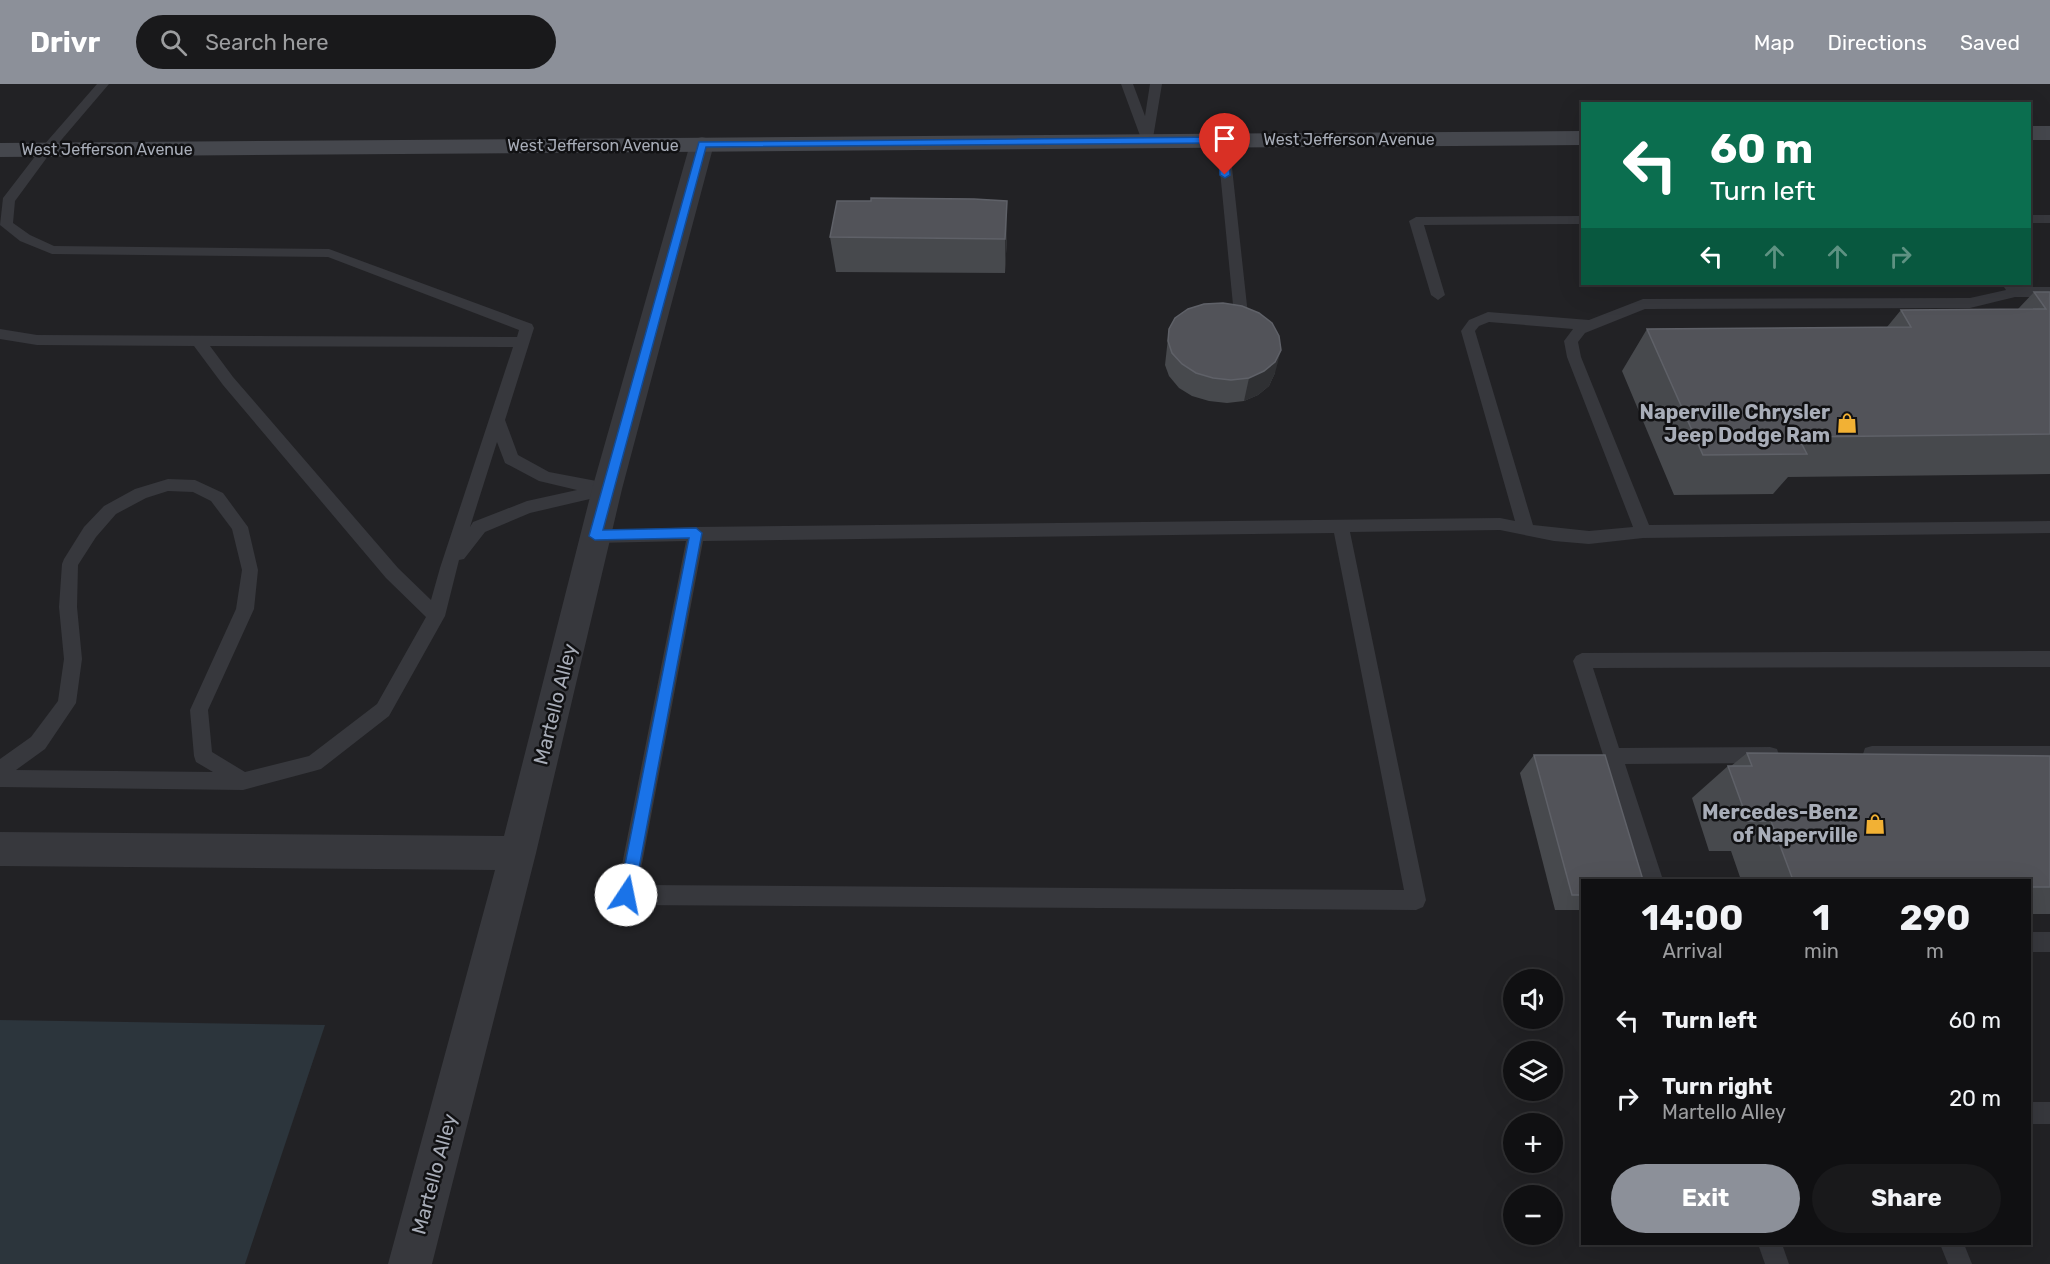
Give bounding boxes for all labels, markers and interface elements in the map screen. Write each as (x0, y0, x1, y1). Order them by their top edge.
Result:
search box (136, 15, 556, 69)
text: Drivr (30, 26, 100, 59)
icon: search (157, 26, 190, 59)
text: Search here (205, 29, 329, 56)
text: Map (1754, 30, 1795, 55)
text: Directions (1828, 30, 1927, 55)
text: Saved (1960, 30, 2020, 55)
pin (1199, 113, 1250, 175)
icon: arrive (1208, 122, 1241, 155)
text: 60 m (1710, 124, 1813, 174)
icon: left (1611, 126, 1689, 204)
street label: West Jefferson Avenue (1263, 130, 1435, 149)
street label: West Jefferson Avenue (507, 136, 679, 155)
street label: West Jefferson Avenue (21, 140, 193, 159)
text: Turn left (1710, 175, 1815, 207)
icon: left (1695, 240, 1728, 273)
icon: ahead (1758, 240, 1791, 273)
icon: ahead (1821, 240, 1854, 273)
icon: right (1884, 240, 1917, 273)
place label: Naperville Chrysler Jeep Dodge Ram (1640, 400, 1830, 447)
shop icon: Naperville Chrysler Jeep Dodge Ram (1835, 411, 1859, 435)
street label: Martello Alley (528, 641, 582, 767)
place label: Mercedes-Benz of Naperville (1702, 800, 1858, 847)
shop icon: Mercedes-Benz of Naperville (1863, 812, 1887, 836)
position arrow (594, 863, 658, 927)
text: 14:00 (1642, 896, 1744, 939)
text: 1 (1813, 896, 1830, 939)
text: 290 (1899, 896, 1970, 939)
text: Arrival (1663, 939, 1723, 963)
text: min (1804, 939, 1839, 963)
text: m (1926, 939, 1944, 963)
map controls (1503, 969, 1563, 1245)
button: sound (1503, 969, 1563, 1029)
icon: left (1611, 1004, 1644, 1037)
text: Turn left (1662, 1007, 1757, 1034)
text: 60 m (1949, 1007, 2001, 1034)
button: layers (1503, 1041, 1563, 1101)
text: Turn right (1662, 1073, 1772, 1100)
icon: right (1611, 1082, 1644, 1115)
text: 20 m (1949, 1085, 2001, 1112)
text: Martello Alley (1662, 1100, 1786, 1124)
street label: Martello Alley (406, 1111, 462, 1237)
button: + (1503, 1113, 1563, 1173)
button: Exit (1611, 1164, 1800, 1233)
button: Share (1812, 1164, 2001, 1233)
button: − (1503, 1185, 1563, 1245)

